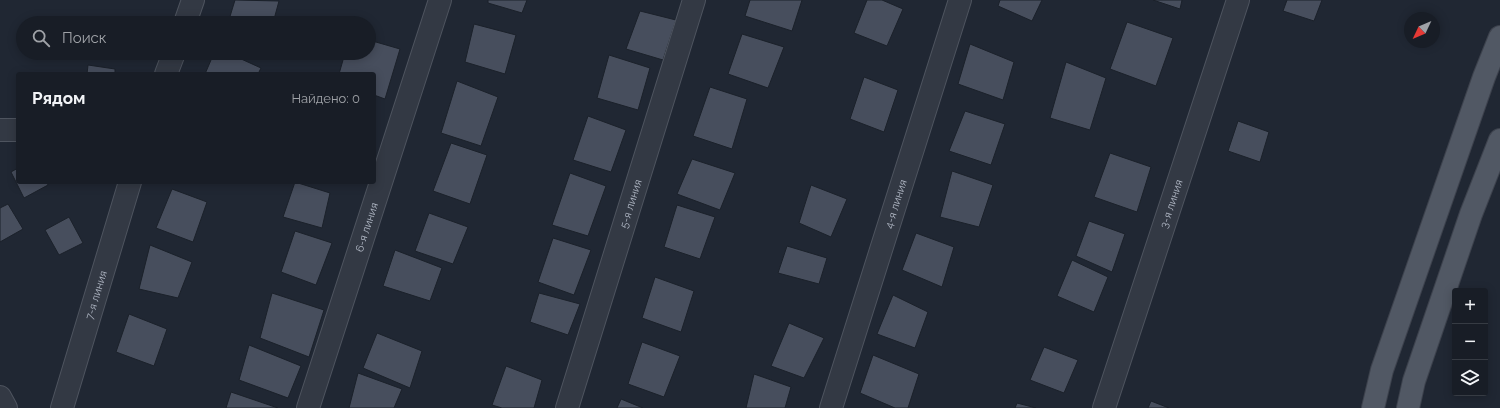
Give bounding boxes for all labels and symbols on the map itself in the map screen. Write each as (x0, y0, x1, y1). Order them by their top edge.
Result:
north arrow (1404, 12, 1440, 48)
street label: 5-я линия (617, 178, 645, 230)
street label: 4-я линия (882, 178, 910, 230)
street label: 3-я линия (1158, 178, 1186, 230)
street label: 6-я линия (353, 201, 381, 254)
street label: 7-я линия (83, 269, 110, 321)

